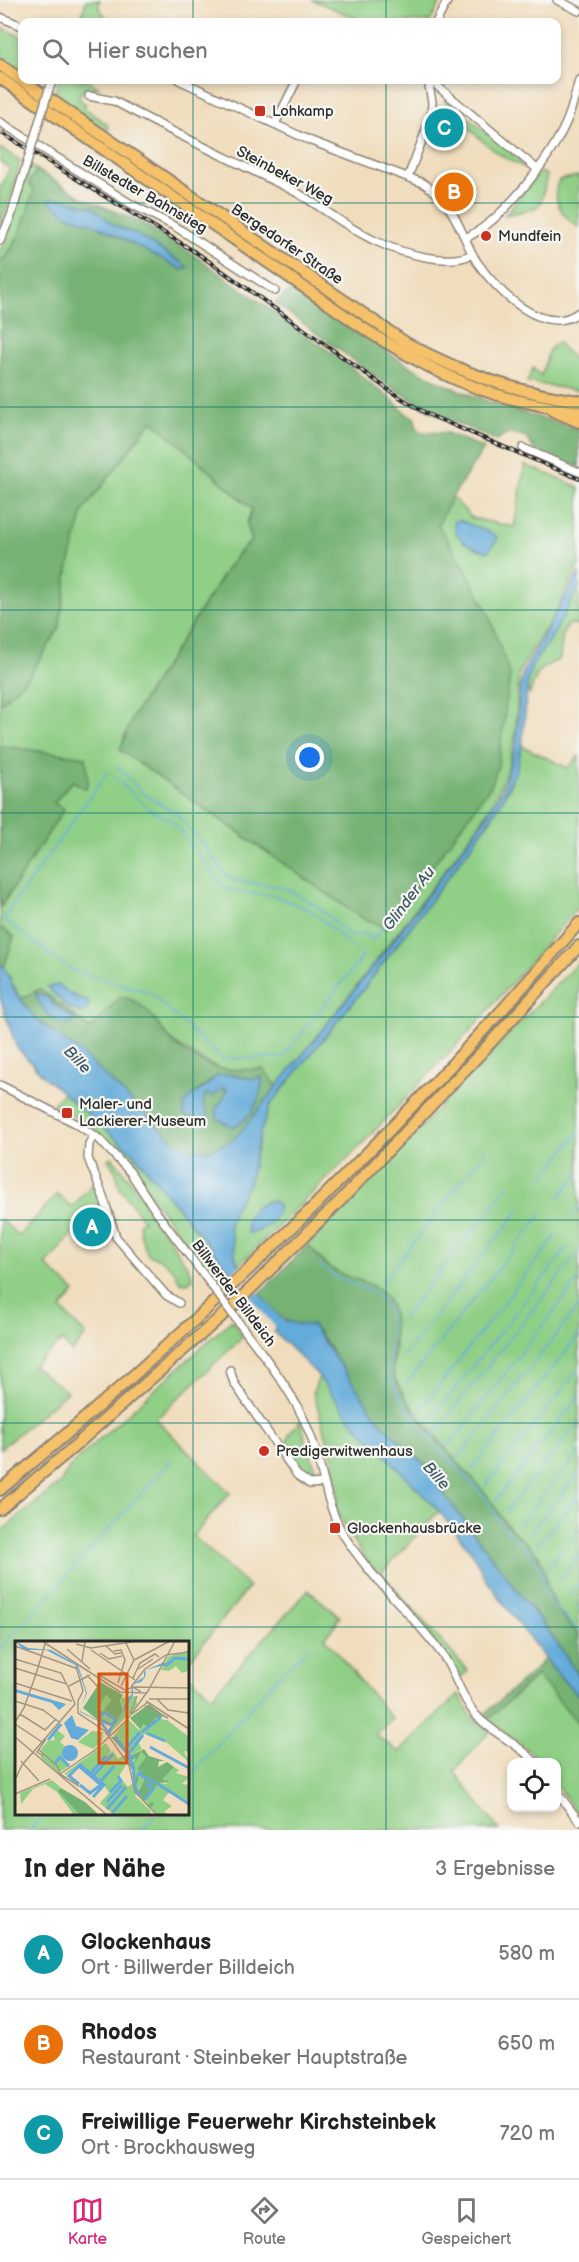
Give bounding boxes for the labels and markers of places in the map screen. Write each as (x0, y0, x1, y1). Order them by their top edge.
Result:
place label: Lohkamp (272, 102, 334, 121)
marker: Lohkamp (253, 104, 267, 118)
pin: C (424, 106, 464, 150)
pin: B (434, 170, 474, 214)
place label: Mundfein (498, 227, 561, 246)
marker: Mundfein (479, 229, 493, 243)
place label: Maler- und Lackierer-Museum (79, 1095, 206, 1131)
marker: Maler- und Lackierer-Museum (60, 1106, 74, 1120)
pin: A (72, 1204, 112, 1250)
place label: Predigerwitwenhaus (276, 1442, 413, 1461)
marker: Predigerwitwenhaus (257, 1444, 271, 1458)
place label: Glockenhausbrücke (347, 1519, 481, 1538)
marker: Glockenhausbrücke (328, 1521, 342, 1535)

